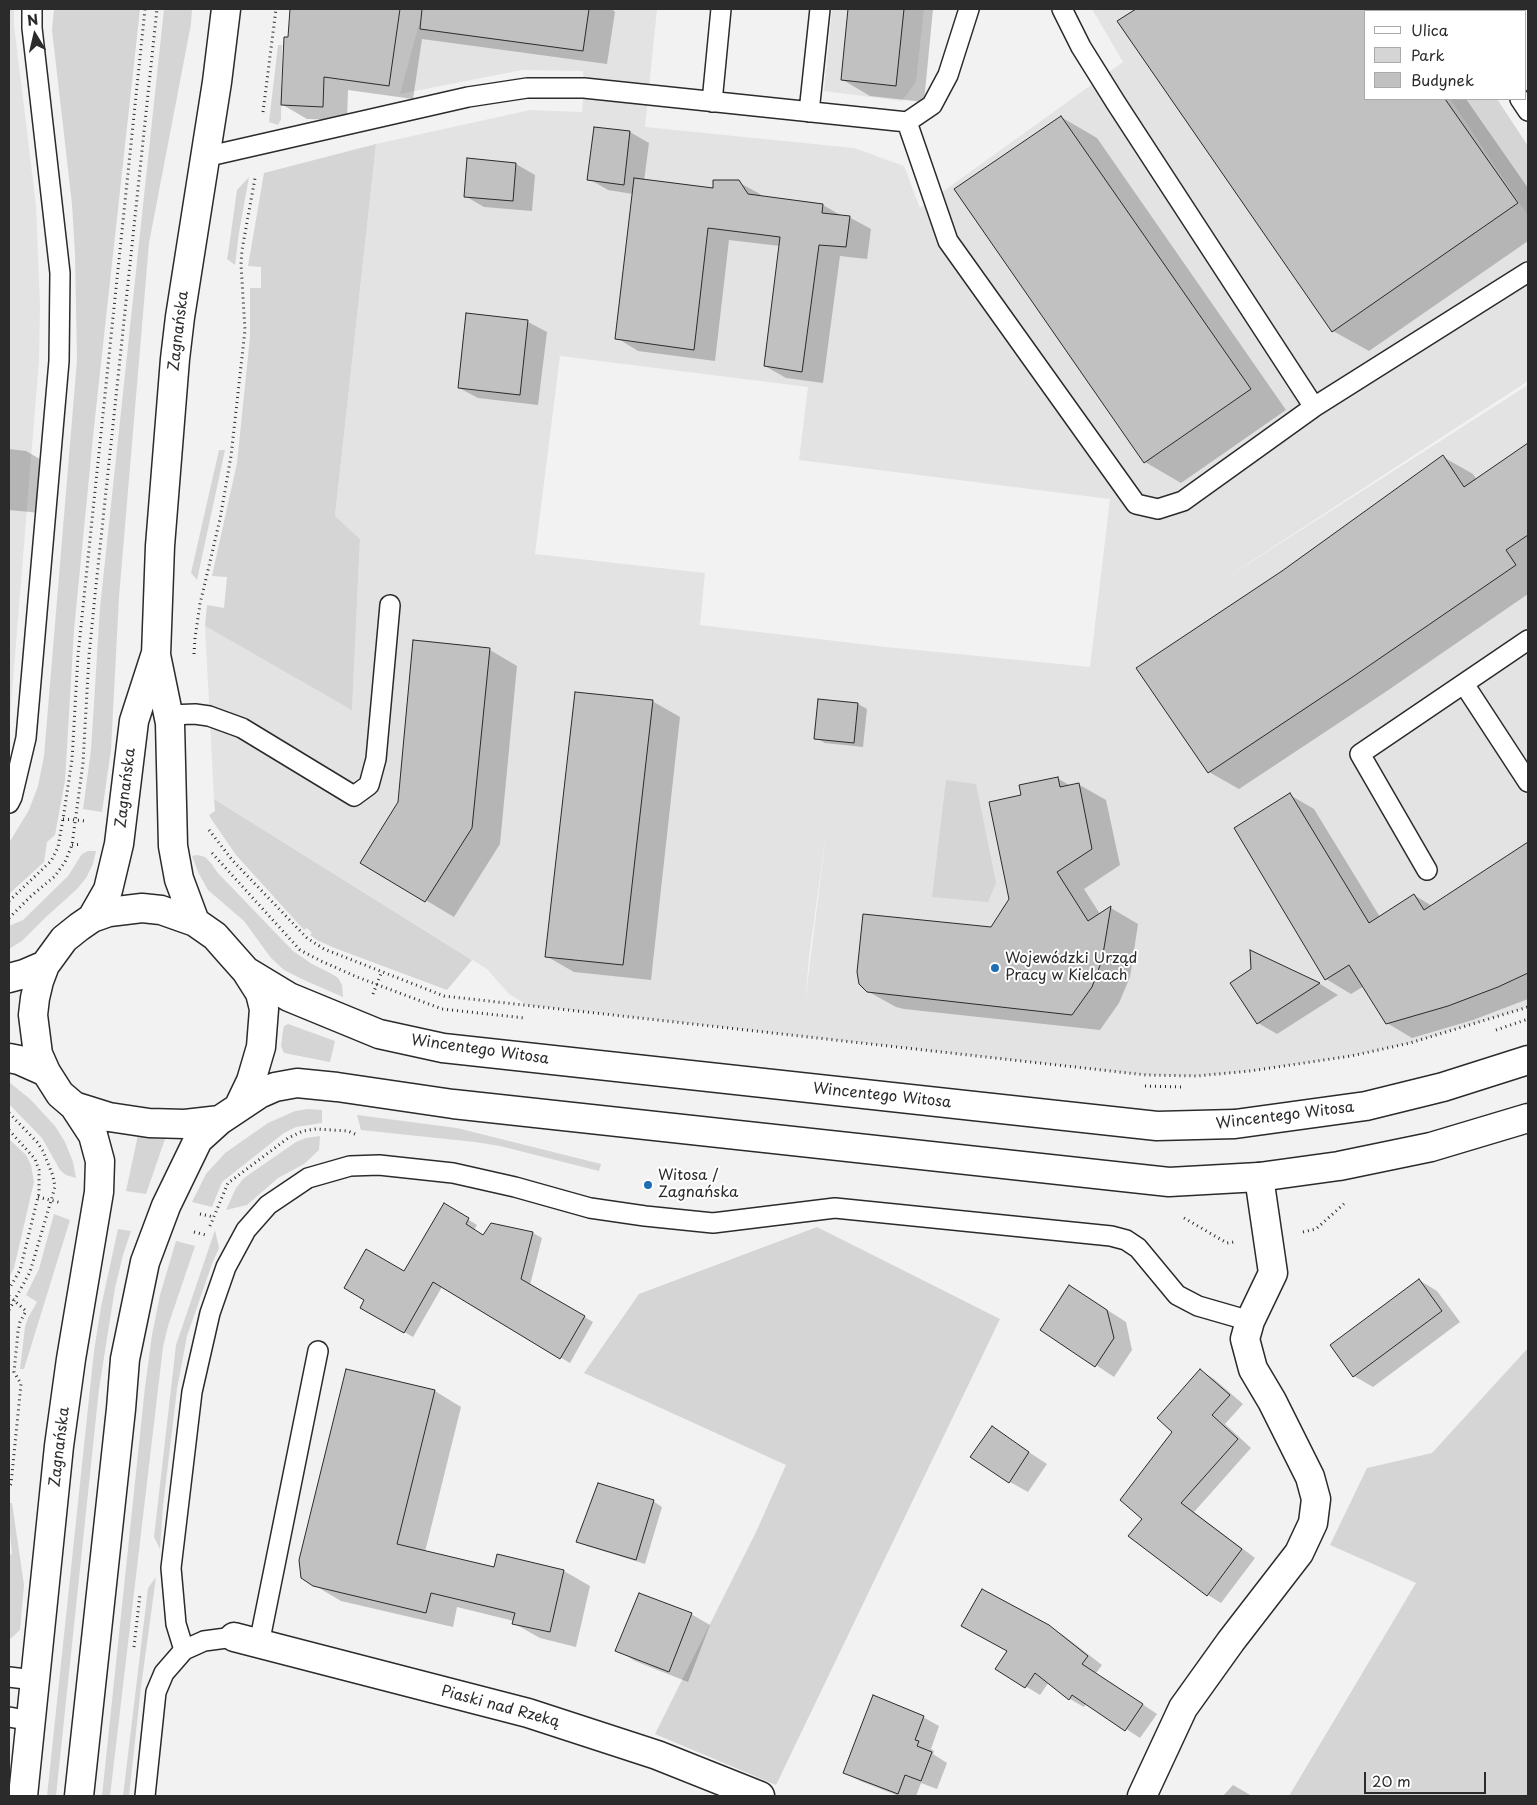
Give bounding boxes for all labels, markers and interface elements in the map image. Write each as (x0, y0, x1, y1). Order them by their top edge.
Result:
text: N (25, 8, 40, 31)
north arrow (10, 10, 60, 60)
legend (1364, 10, 1527, 100)
text: Ulica (1411, 18, 1448, 41)
text: Park (1411, 43, 1445, 66)
text: Budynek (1411, 68, 1474, 91)
street label: Zagnańska (165, 290, 193, 372)
street label: Zagnańska (112, 747, 140, 829)
place label: Wojewódzki Urząd Pracy w Kielcach (1005, 950, 1137, 985)
marker: Wojewódzki Urząd Pracy w Kielcach (989, 962, 1001, 974)
street label: Wincentego Witosa (410, 1031, 550, 1069)
street label: Wincentego Witosa (812, 1080, 952, 1112)
street label: Wincentego Witosa (1215, 1099, 1355, 1133)
place label: Witosa / Zagnańska (658, 1167, 738, 1202)
marker: Witosa / Zagnańska (642, 1179, 654, 1191)
street label: Zagnańska (46, 1406, 74, 1488)
street label: Piaski nad Rzeką (439, 1682, 561, 1732)
scale bar (1367, 1762, 1490, 1794)
text: 20 m (1372, 1769, 1411, 1792)

